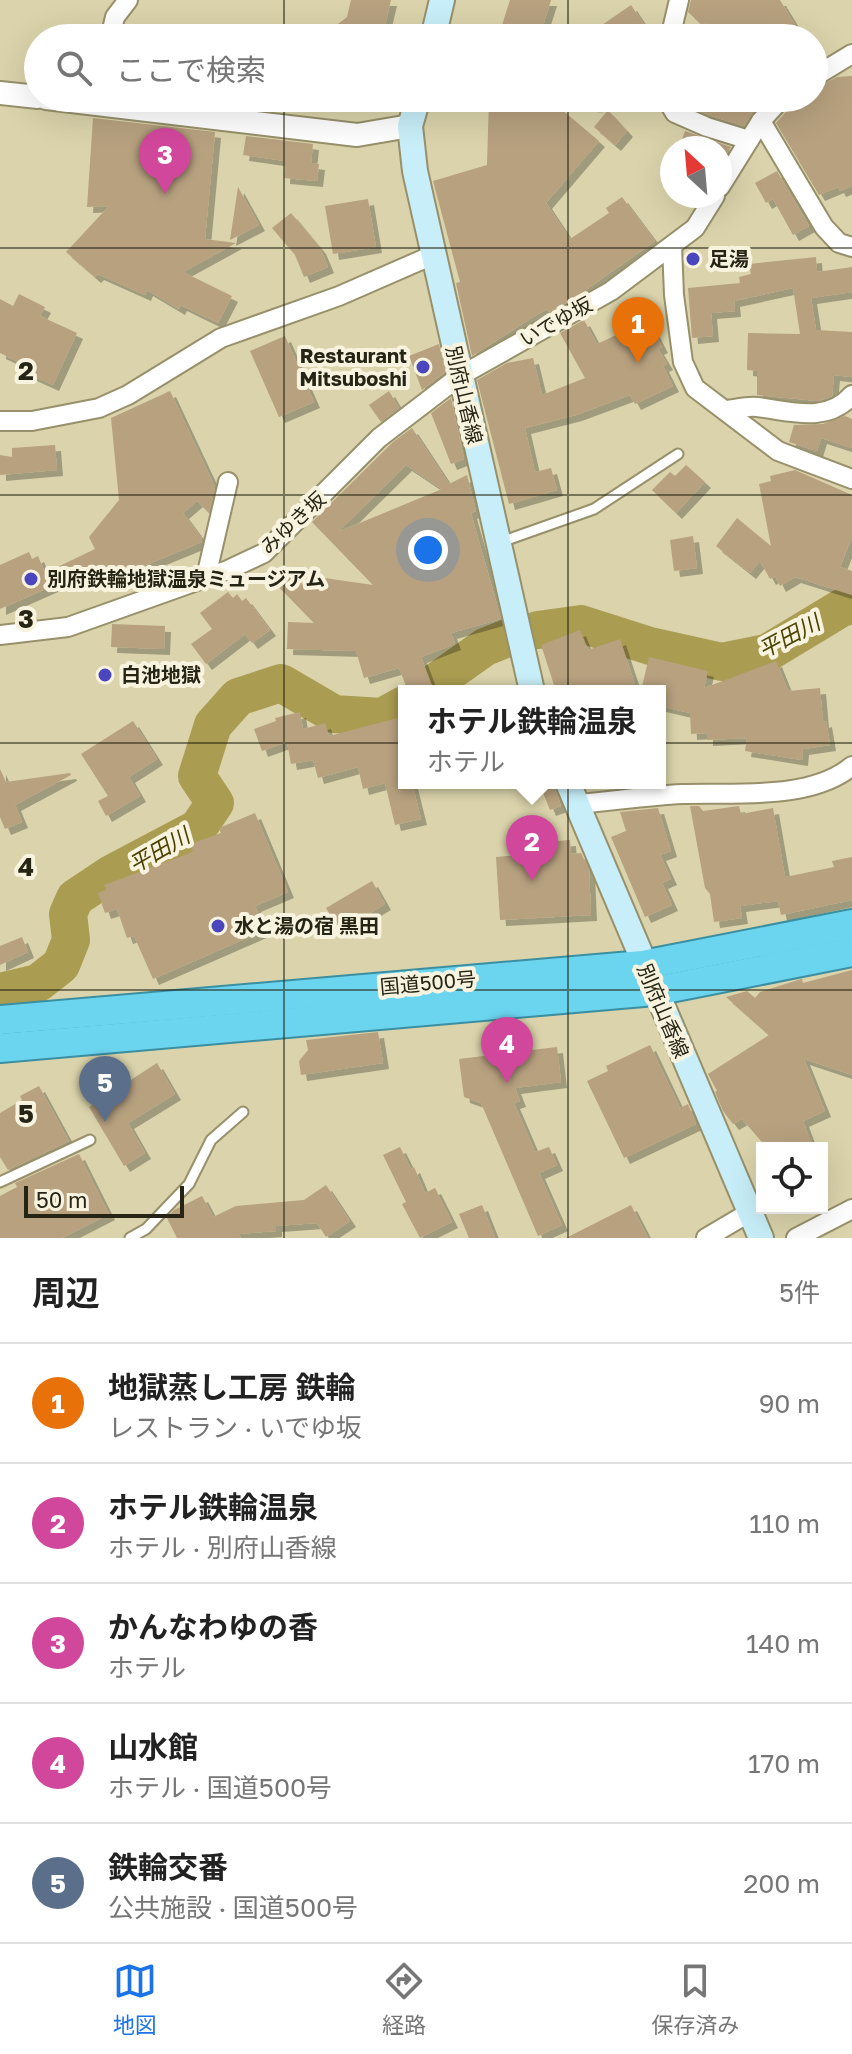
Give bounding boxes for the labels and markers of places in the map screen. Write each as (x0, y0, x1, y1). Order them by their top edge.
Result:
pin: 3 (139, 128, 191, 194)
place label: 足湯 (709, 246, 749, 270)
marker: 足湯 (684, 250, 702, 268)
pin: 1 (612, 297, 664, 363)
place label: Restaurant Mitsuboshi (300, 343, 407, 390)
marker: Restaurant Mitsuboshi (414, 358, 432, 376)
place label: 別府鉄輪地獄温泉ミュージアム (47, 566, 325, 590)
marker: 別府鉄輪地獄温泉ミュージアム (22, 570, 40, 588)
place label: 白池地獄 (121, 662, 201, 686)
marker: 白池地獄 (96, 666, 114, 684)
pin: 2 (506, 815, 558, 881)
place label: 水と湯の宿 黒田 (234, 913, 379, 937)
marker: 水と湯の宿 黒田 (209, 917, 227, 935)
pin: 4 (481, 1017, 533, 1083)
pin: 5 (79, 1056, 131, 1122)

